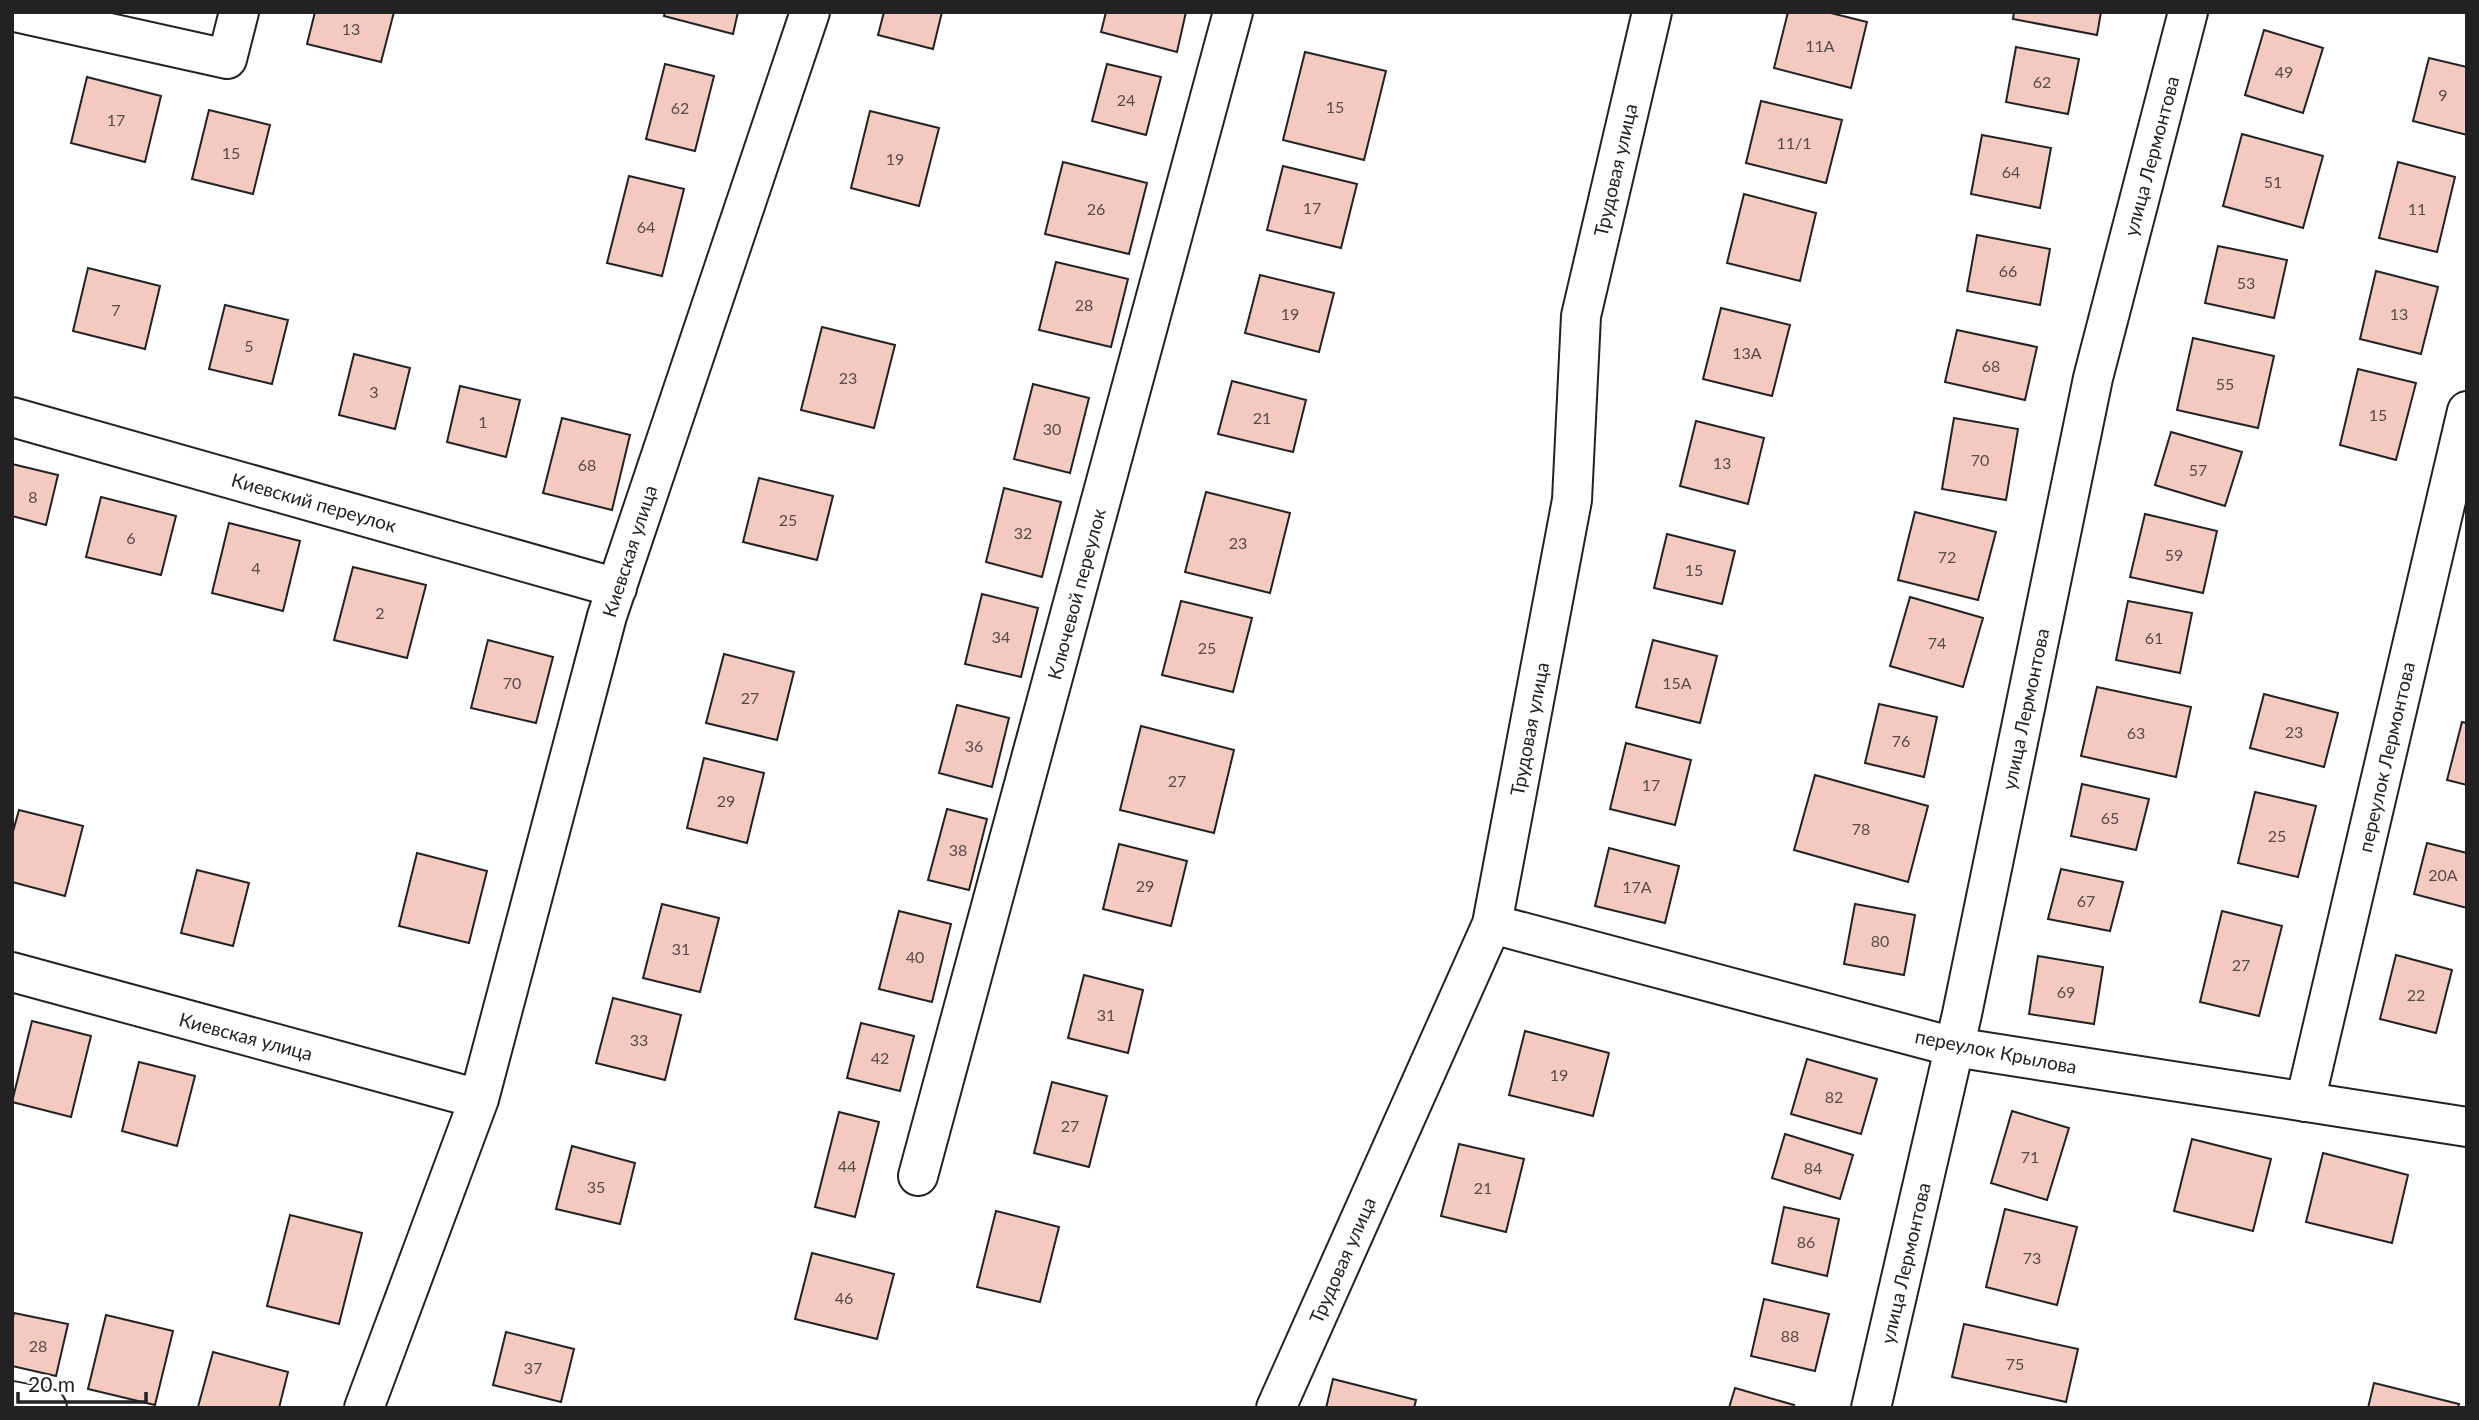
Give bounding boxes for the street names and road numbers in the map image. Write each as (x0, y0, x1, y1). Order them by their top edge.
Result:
street label: улица Лермонтова (2119, 73, 2183, 239)
street label: Трудовая улица (1589, 101, 1641, 239)
street label: Киевский переулок (229, 467, 399, 537)
street label: Киевская улица (597, 482, 661, 620)
street label: Ключевой переулок (1042, 506, 1110, 682)
street label: улица Лермонтова (1997, 626, 2053, 792)
street label: Трудовая улица (1505, 660, 1553, 798)
street label: переулок Лермонтова (2353, 660, 2419, 854)
street label: Киевская улица (177, 1007, 315, 1065)
street label: переулок Крылова (1913, 1024, 2079, 1078)
street label: улица Лермонтова (1875, 1180, 1935, 1346)
street label: Трудовая улица (1304, 1193, 1380, 1327)

